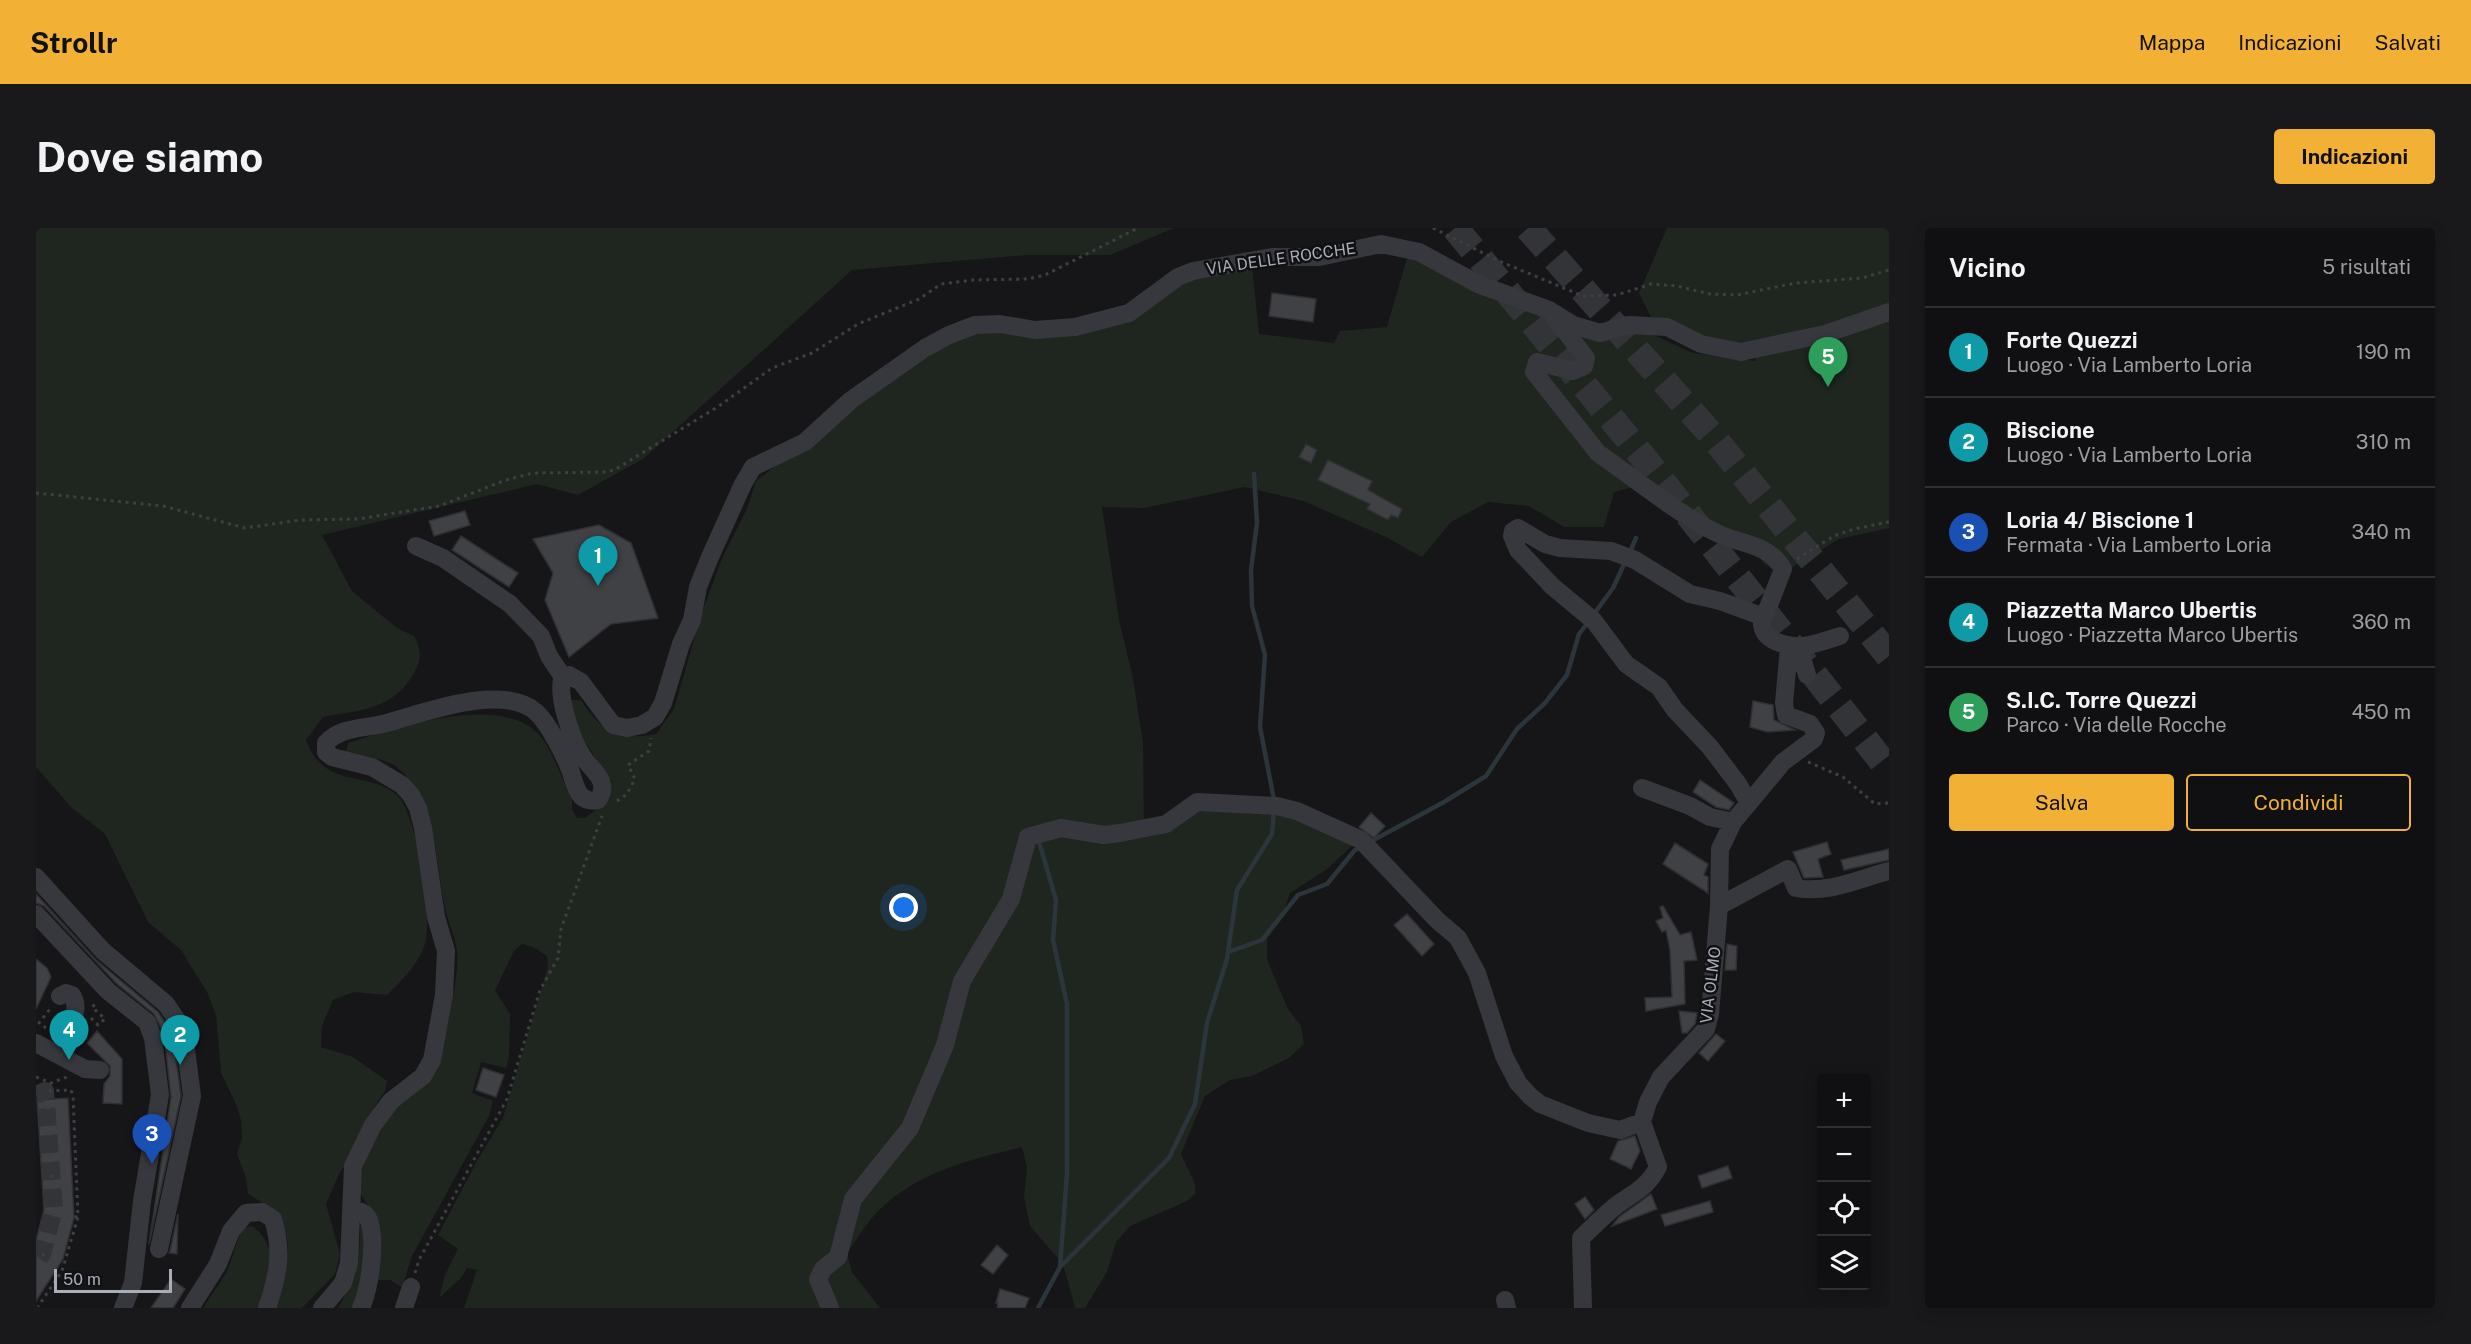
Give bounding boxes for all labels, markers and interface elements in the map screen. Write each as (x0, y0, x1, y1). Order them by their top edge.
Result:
text: Strollr (30, 26, 118, 59)
text: Mappa (2139, 30, 2205, 55)
text: Indicazioni (2238, 30, 2342, 55)
text: Salvati (2375, 30, 2441, 55)
button: Indicazioni (2274, 129, 2435, 184)
text: Dove siamo (36, 132, 263, 181)
street label: VIA DELLE ROCCHE (1205, 239, 1357, 278)
text: Vicino (1949, 252, 2026, 283)
text: 5 risultati (2322, 255, 2411, 279)
text: Forte Quezzi (2006, 327, 2138, 353)
pin: 5 (1808, 338, 1848, 387)
text: 1 (1964, 340, 1973, 364)
text: 190 m (2356, 340, 2411, 364)
text: Luogo · Via Lamberto Loria (2006, 353, 2252, 377)
text: Biscione (2006, 417, 2095, 443)
text: 2 (1962, 430, 1975, 454)
text: 310 m (2356, 430, 2411, 454)
text: Luogo · Via Lamberto Loria (2006, 443, 2252, 467)
text: Loria 4/ Biscione 1 (2006, 507, 2194, 533)
text: 3 (1962, 520, 1975, 544)
text: 340 m (2351, 520, 2411, 544)
text: Fermata · Via Lamberto Loria (2006, 533, 2272, 557)
pin: 1 (578, 536, 618, 586)
text: Piazzetta Marco Ubertis (2006, 597, 2257, 623)
text: 4 (1962, 610, 1975, 634)
text: 360 m (2352, 610, 2411, 634)
text: Luogo · Piazzetta Marco Ubertis (2006, 623, 2298, 647)
text: S.I.C. Torre Quezzi (2006, 687, 2197, 713)
text: 5 (1962, 700, 1975, 724)
text: 450 m (2351, 700, 2411, 724)
text: Parco · Via delle Rocche (2006, 713, 2227, 737)
button: Salva (1949, 774, 2174, 831)
button: Condividi (2186, 774, 2411, 831)
your location (889, 893, 918, 922)
street label: VIA OLMO (1696, 945, 1725, 1025)
pin: 4 (50, 1010, 88, 1060)
pin: 2 (160, 1016, 200, 1065)
map controls (1817, 1074, 1871, 1290)
button: + (1817, 1074, 1871, 1128)
pin: 3 (132, 1114, 172, 1164)
button: − (1817, 1128, 1871, 1182)
button: locate (1817, 1182, 1871, 1236)
button: layers (1817, 1236, 1871, 1290)
scale bar (54, 1266, 172, 1294)
text: 50 m (63, 1270, 101, 1289)

